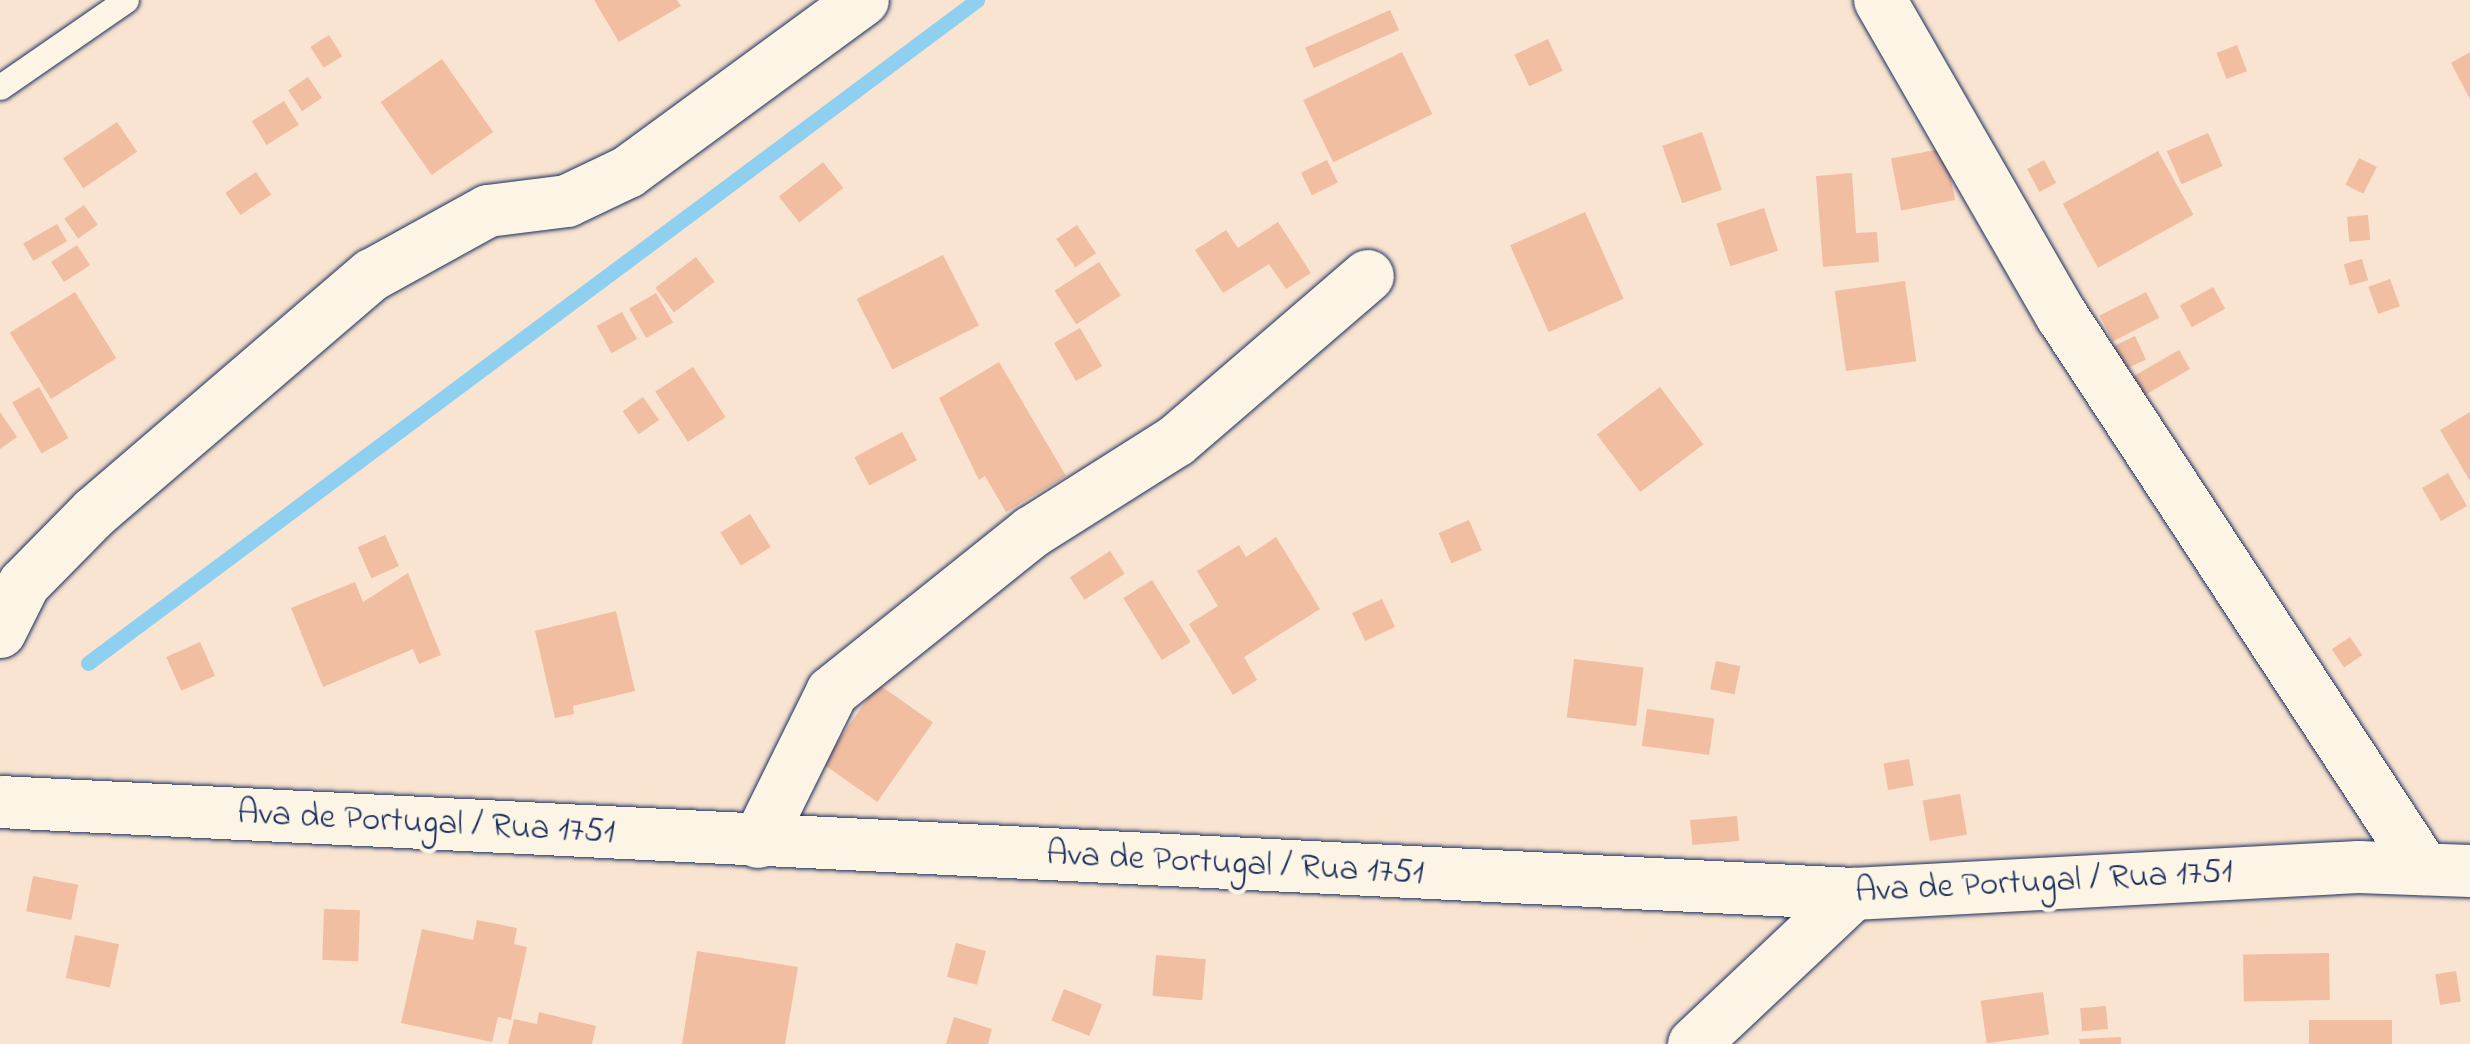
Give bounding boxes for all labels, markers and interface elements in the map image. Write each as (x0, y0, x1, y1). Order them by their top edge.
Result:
street label: Ava de Portugal / Rua 1751 (236, 793, 616, 855)
street label: Ava de Portugal / Rua 1751 (1045, 834, 1425, 896)
street label: Ava de Portugal / Rua 1751 (1854, 852, 2234, 914)

